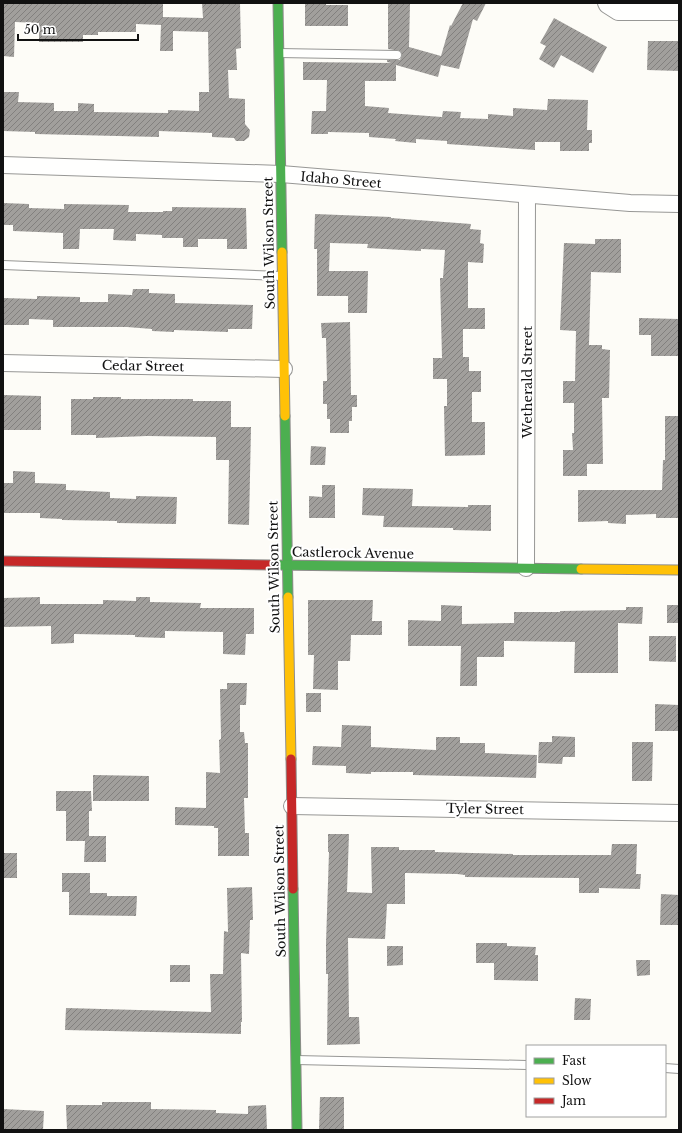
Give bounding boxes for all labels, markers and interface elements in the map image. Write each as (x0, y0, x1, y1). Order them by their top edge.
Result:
scale bar (18, 16, 138, 42)
text: 50 m (24, 22, 56, 37)
street label: Idaho Street (300, 168, 382, 192)
street label: South Wilson Street (259, 176, 279, 309)
street label: Wetherald Street (519, 326, 536, 439)
street label: Cedar Street (102, 357, 184, 375)
street label: South Wilson Street (264, 500, 284, 633)
street label: Castlerock Avenue (292, 543, 414, 563)
street label: Tyler Street (446, 800, 524, 818)
street label: South Wilson Street (270, 824, 290, 957)
legend (526, 1045, 666, 1117)
text: Fast (562, 1053, 587, 1068)
text: Slow (562, 1073, 592, 1088)
text: Jam (560, 1093, 586, 1108)

